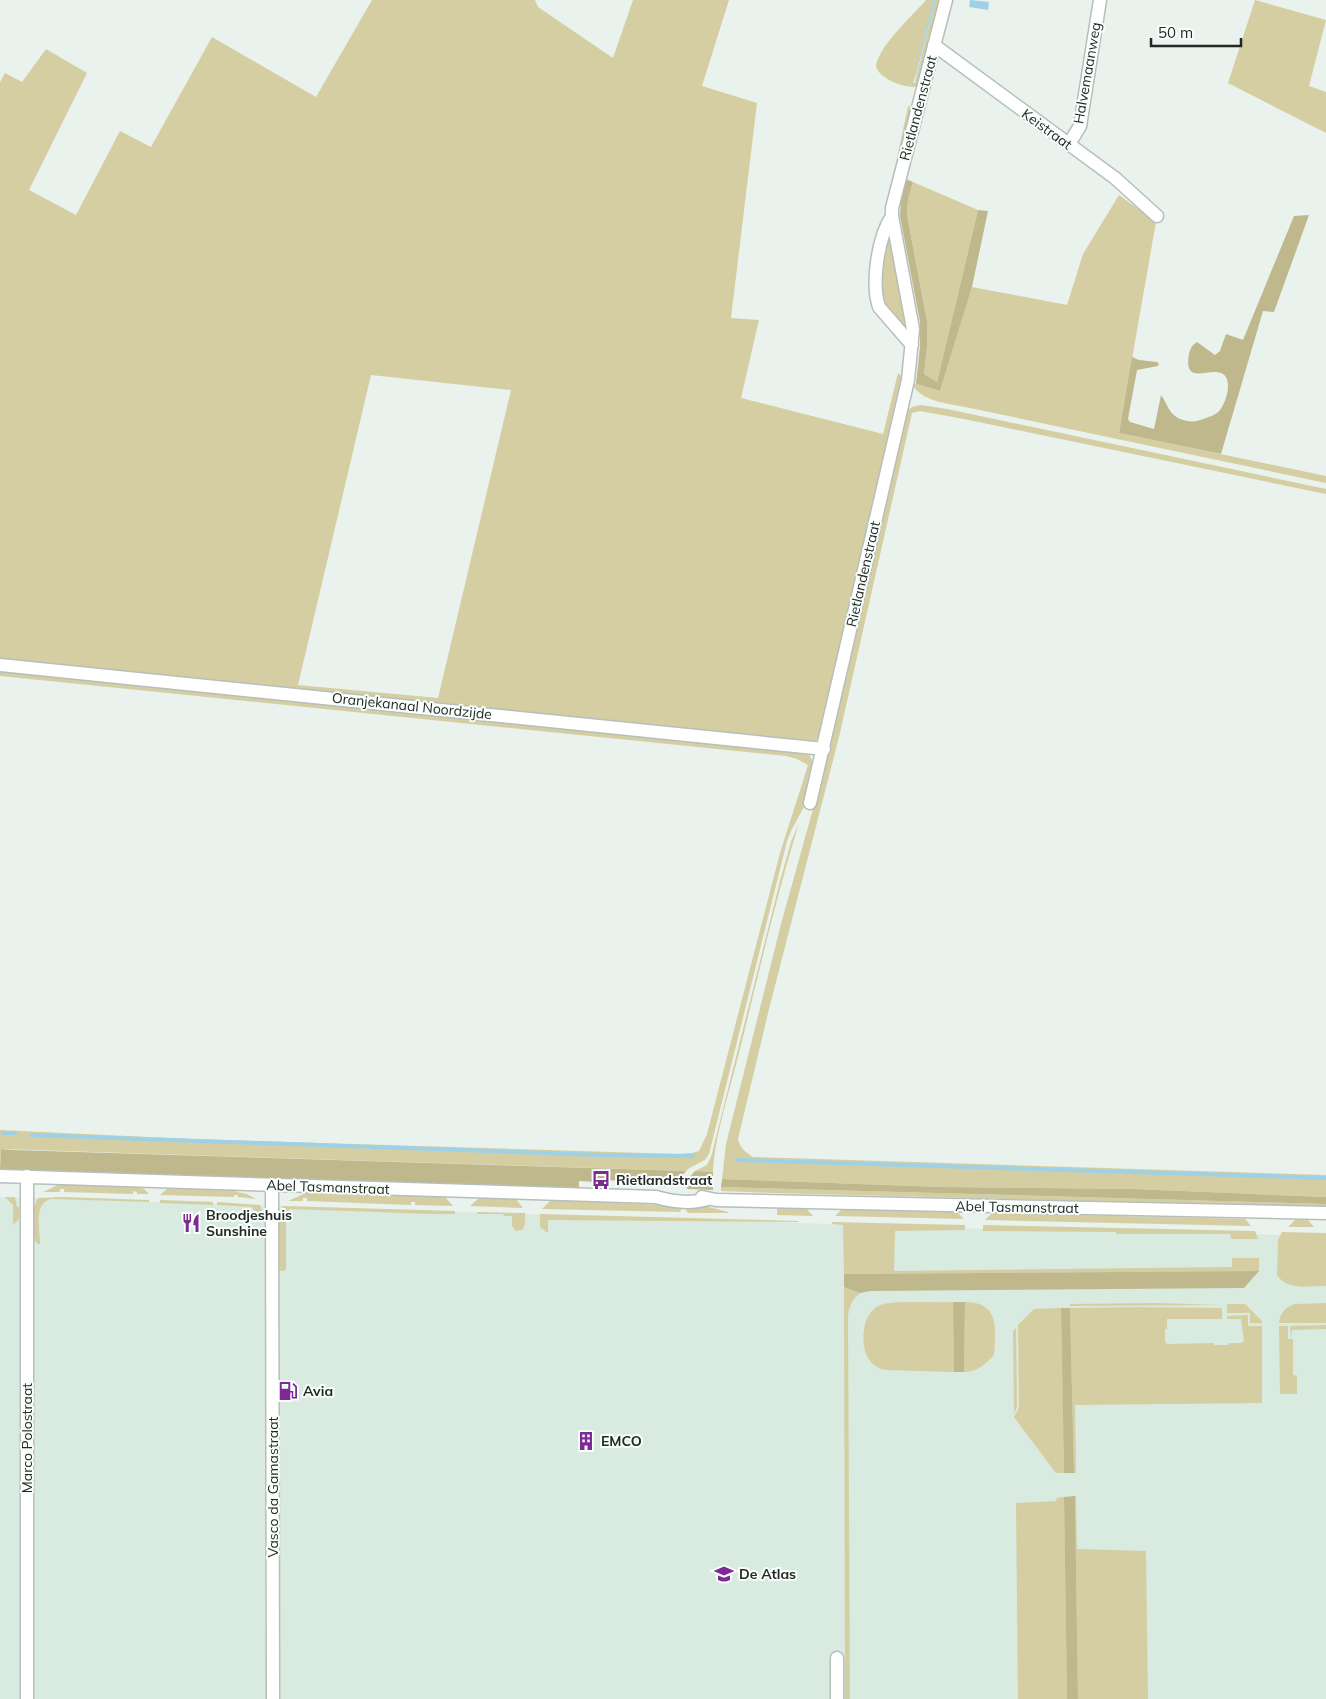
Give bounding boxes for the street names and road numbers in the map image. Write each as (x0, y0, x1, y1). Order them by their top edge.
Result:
street label: Halvemaanweg (1069, 21, 1105, 125)
street label: Rietlandenstraat (895, 53, 941, 163)
street label: Keistraat (1018, 105, 1076, 153)
street label: Rietlandenstraat (842, 519, 884, 629)
street label: Oranjekanaal Noordzijde (331, 689, 493, 723)
street label: Abel Tasmanstraat (266, 1176, 390, 1198)
street label: Abel Tasmanstraat (955, 1197, 1079, 1217)
street label: Marco Polostraat (18, 1383, 36, 1493)
street label: Vasco da Gamastraat (264, 1416, 282, 1558)

